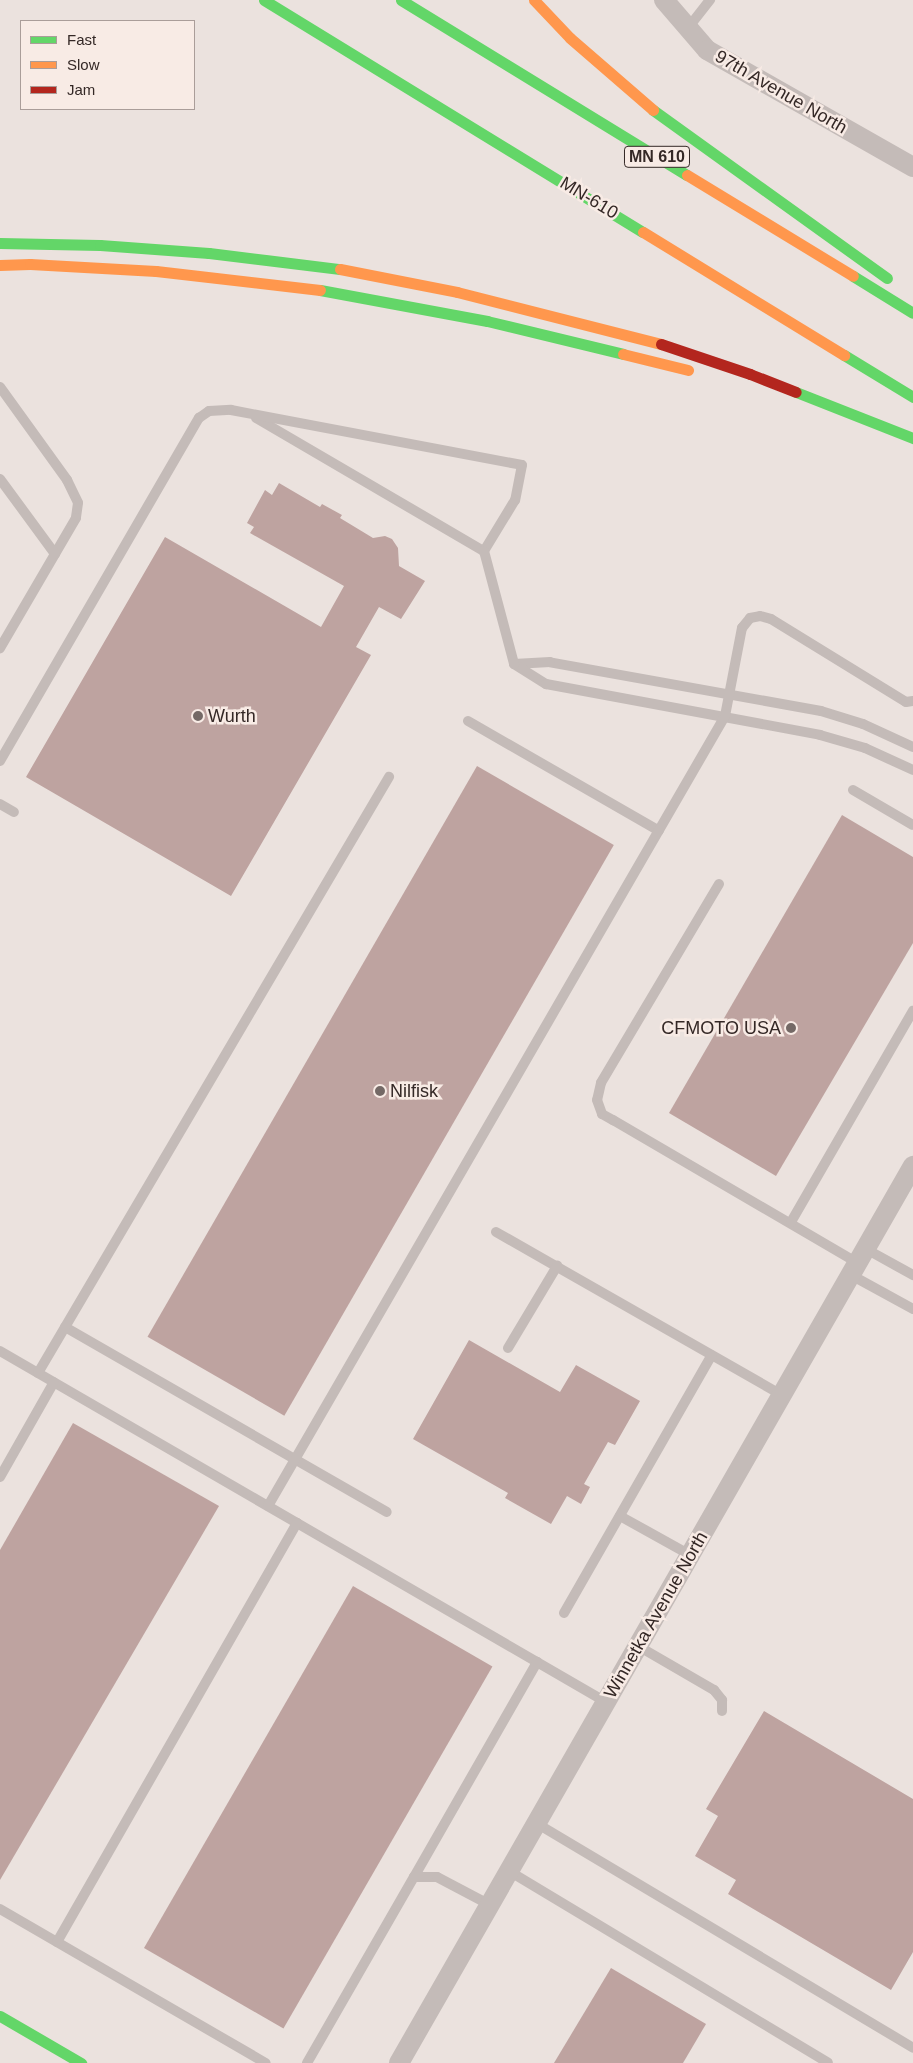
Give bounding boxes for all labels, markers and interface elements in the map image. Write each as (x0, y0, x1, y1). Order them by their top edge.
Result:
legend (20, 20, 195, 110)
text: Fast (67, 31, 96, 48)
street label: 97th Avenue North (711, 45, 851, 139)
text: Slow (67, 56, 100, 73)
text: Jam (67, 81, 95, 98)
road number: MN 610 (623, 144, 691, 170)
street label: MN-610 (556, 172, 622, 224)
place label: Wurth (208, 705, 256, 727)
marker: Wurth (192, 710, 204, 722)
place label: CFMOTO USA (661, 1017, 781, 1039)
marker: CFMOTO USA (785, 1022, 797, 1034)
place label: Nilfisk (390, 1080, 438, 1102)
marker: Nilfisk (374, 1085, 386, 1097)
street label: Winnetka Avenue North (599, 1527, 713, 1703)

